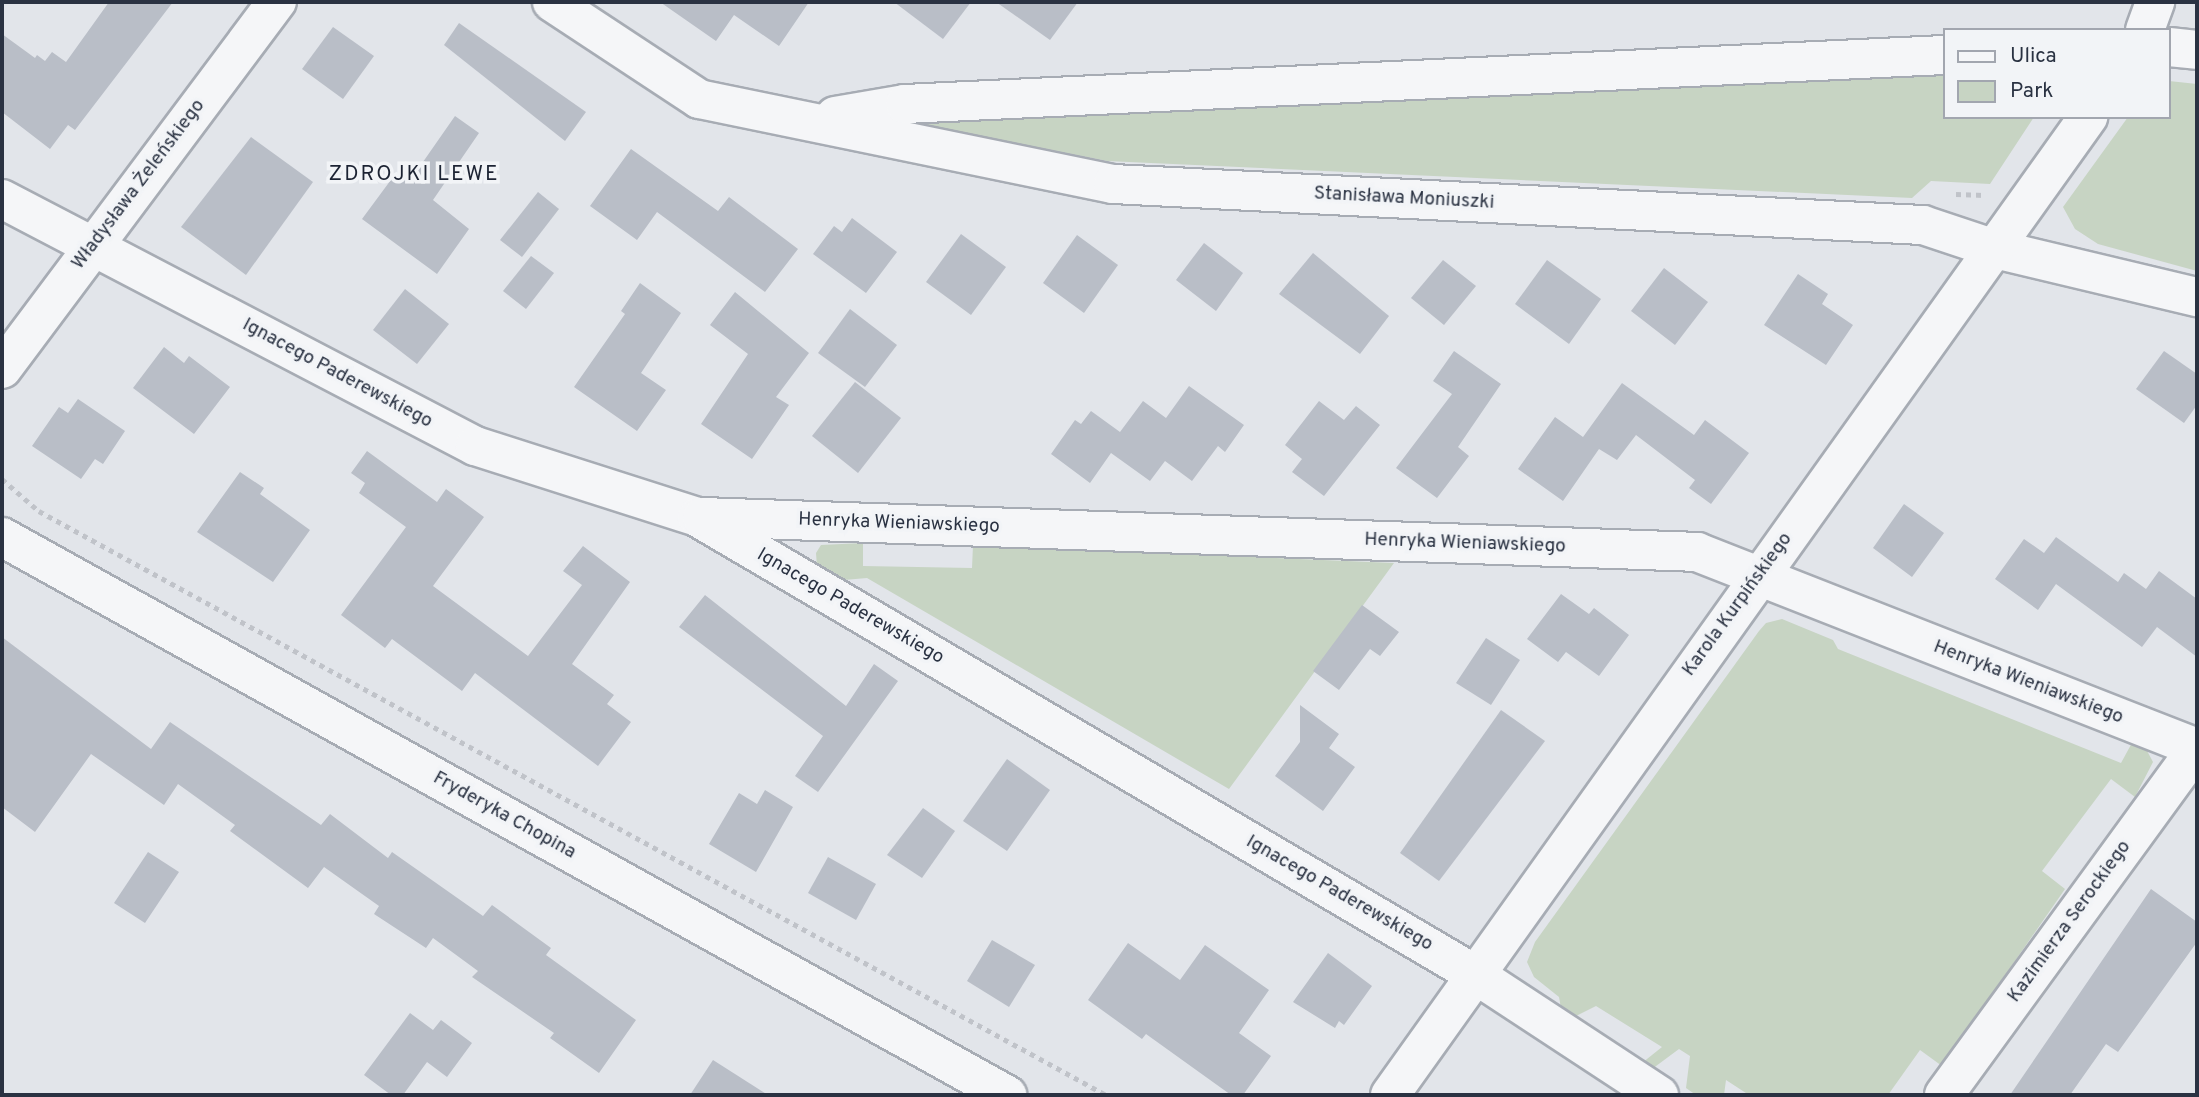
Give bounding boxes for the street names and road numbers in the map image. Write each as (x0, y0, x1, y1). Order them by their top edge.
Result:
street label: Władysława Żeleńskiego (68, 95, 210, 275)
street label: Stanisława Moniuszki (1313, 183, 1495, 215)
street label: Ignacego Paderewskiego (238, 314, 436, 434)
street label: Henryka Wieniawskiego (798, 509, 1000, 539)
street label: Henryka Wieniawskiego (1364, 529, 1566, 559)
street label: Karola Kurpińskiego (1678, 529, 1798, 681)
street label: Ignacego Paderewskiego (752, 544, 948, 670)
street label: Henryka Wieniawskiego (1930, 636, 2126, 730)
street label: Fryderyka Chopina (429, 767, 579, 865)
street label: Ignacego Paderewskiego (1241, 831, 1437, 957)
street label: Kazimierza Serockiego (2004, 837, 2136, 1007)

